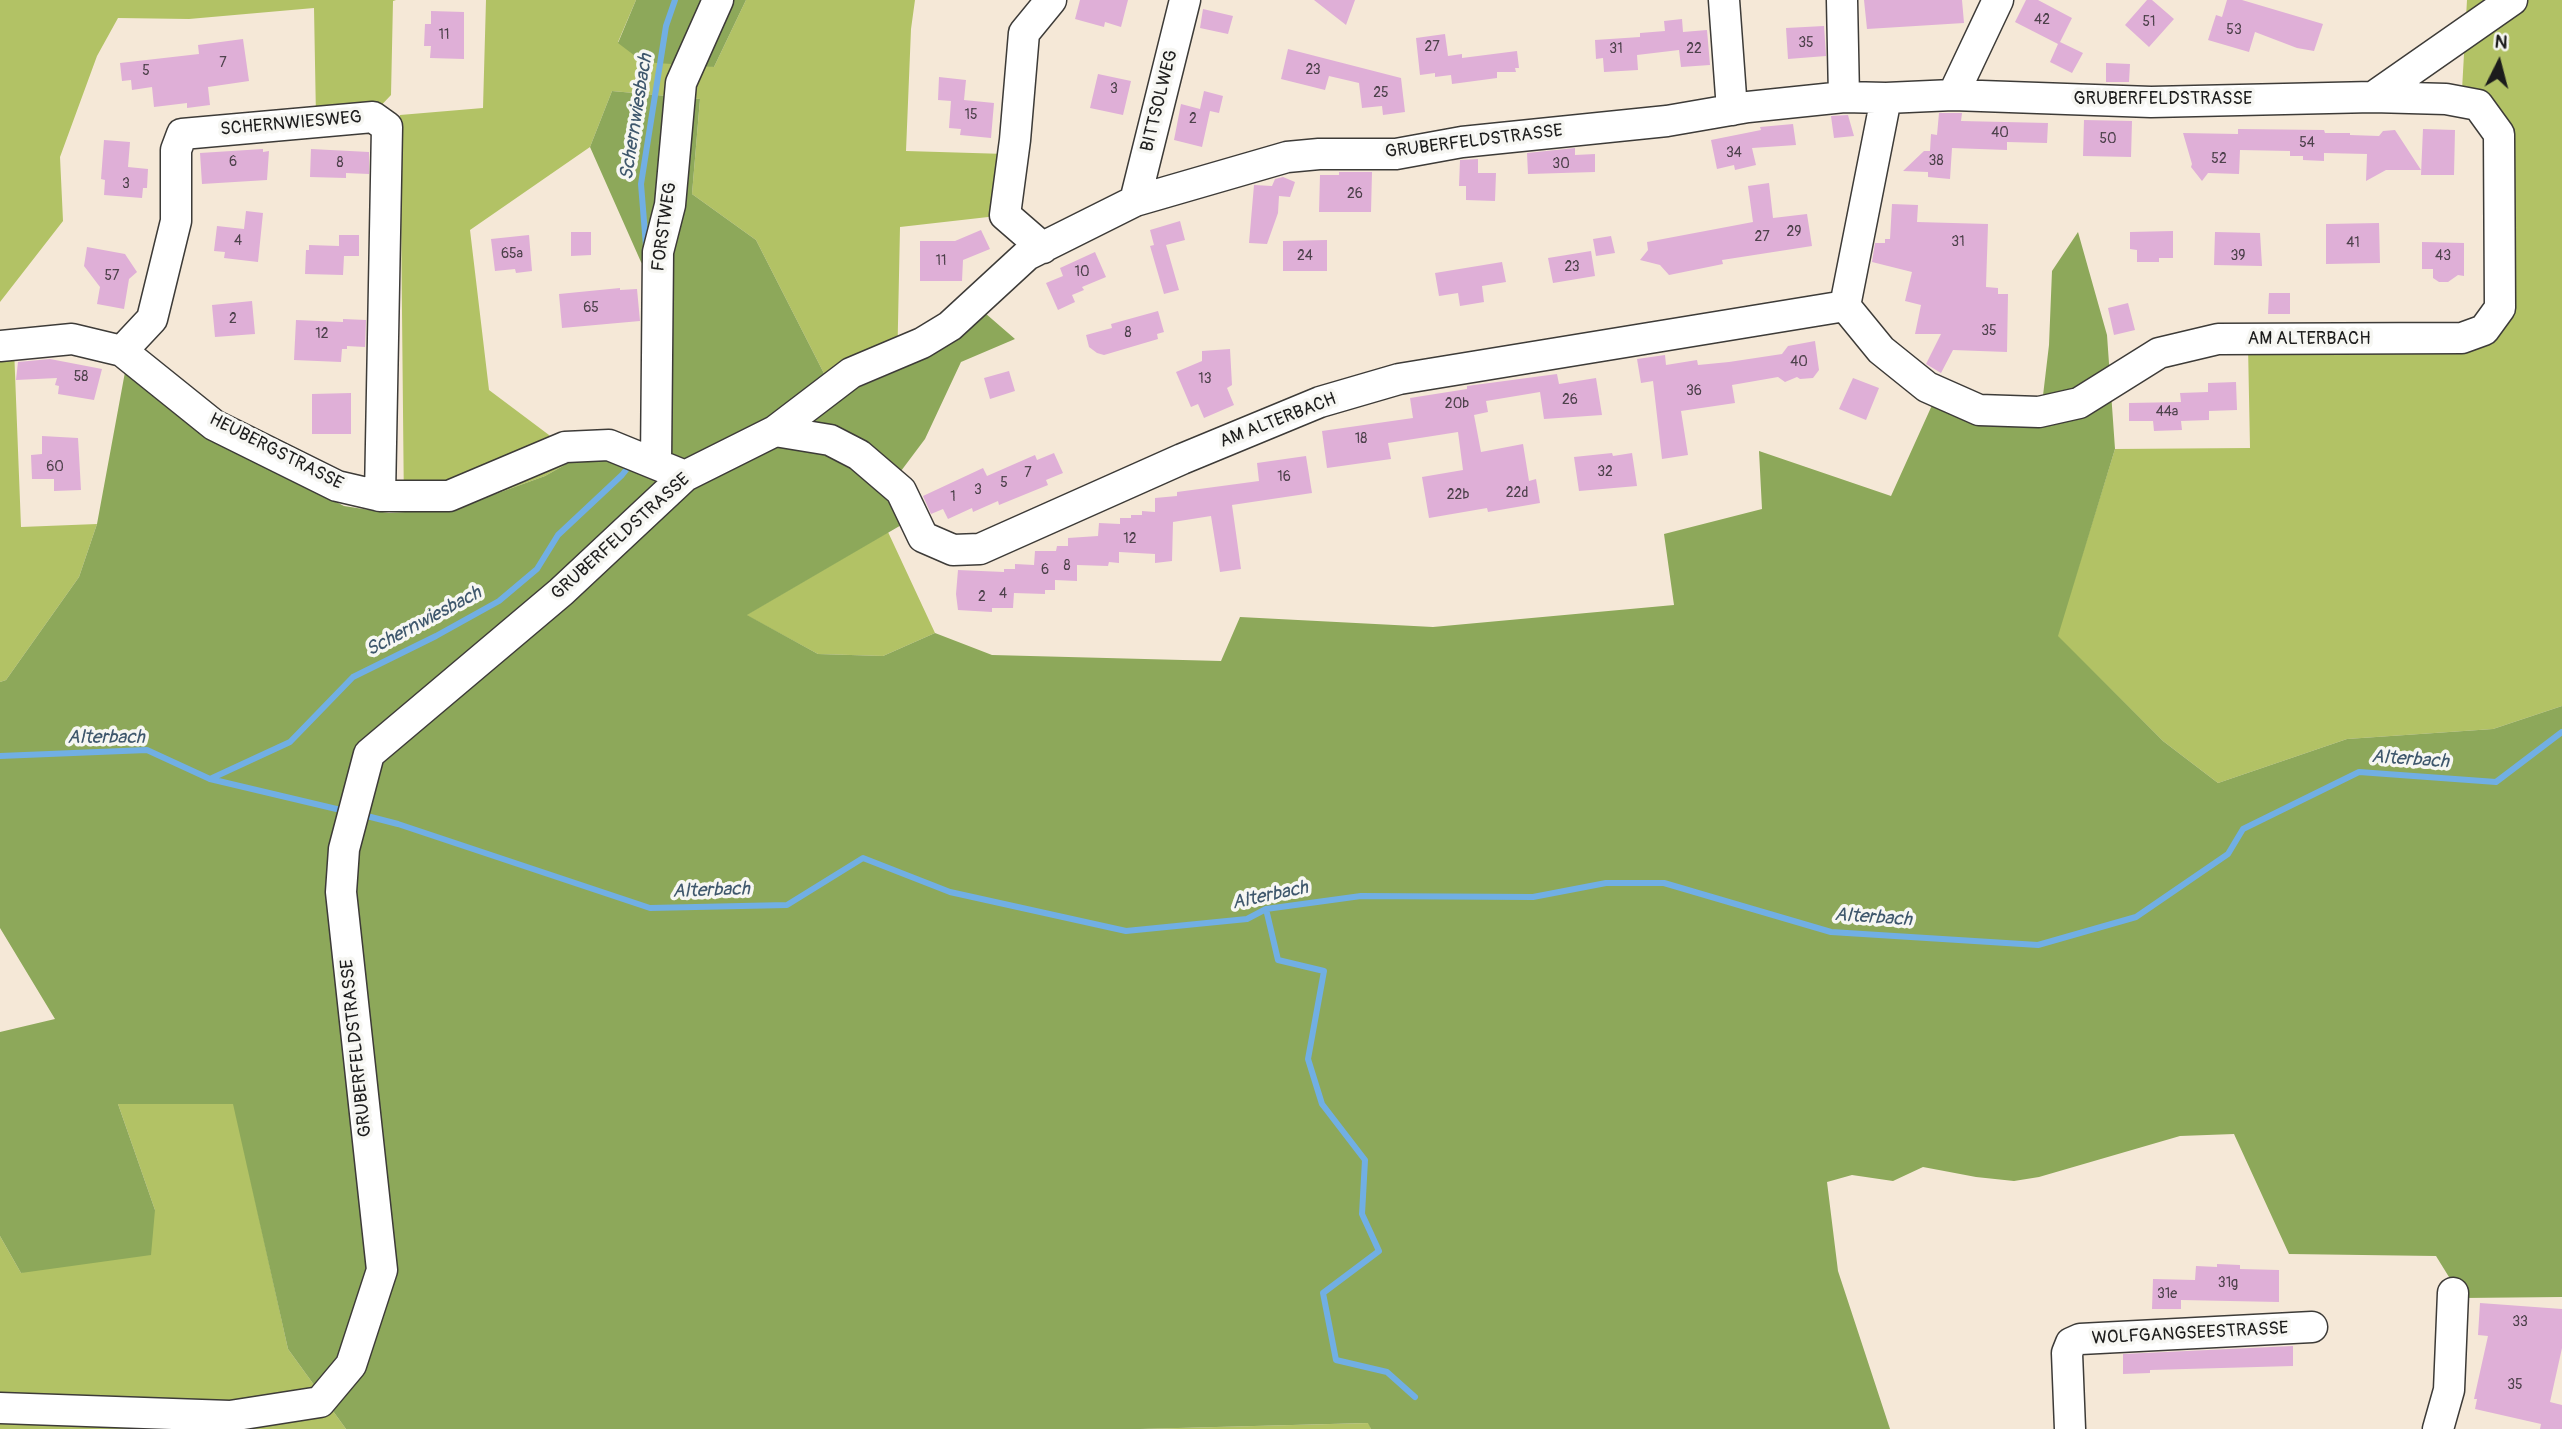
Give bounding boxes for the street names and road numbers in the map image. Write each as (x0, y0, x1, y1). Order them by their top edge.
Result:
street label: BITTSOLWEG (1137, 48, 1183, 154)
street label: GRUBERFELDSTRASSE (2074, 88, 2252, 110)
street label: SCHERNWIESWEG (219, 107, 363, 141)
street label: GRUBERFELDSTRASSE (1384, 120, 1564, 164)
street label: FORSTWEG (648, 181, 682, 273)
street label: AM ALTERBACH (2247, 328, 2371, 350)
street label: AM ALTERBACH (1217, 389, 1339, 453)
street label: HEUBERGSTRASSE (205, 409, 347, 495)
street label: GRUBERFELDSTRASSE (547, 469, 695, 605)
street label: GRUBERFELDSTRASSE (337, 958, 377, 1138)
street label: WOLFGANGSEESTRASSE (2091, 1318, 2289, 1350)

